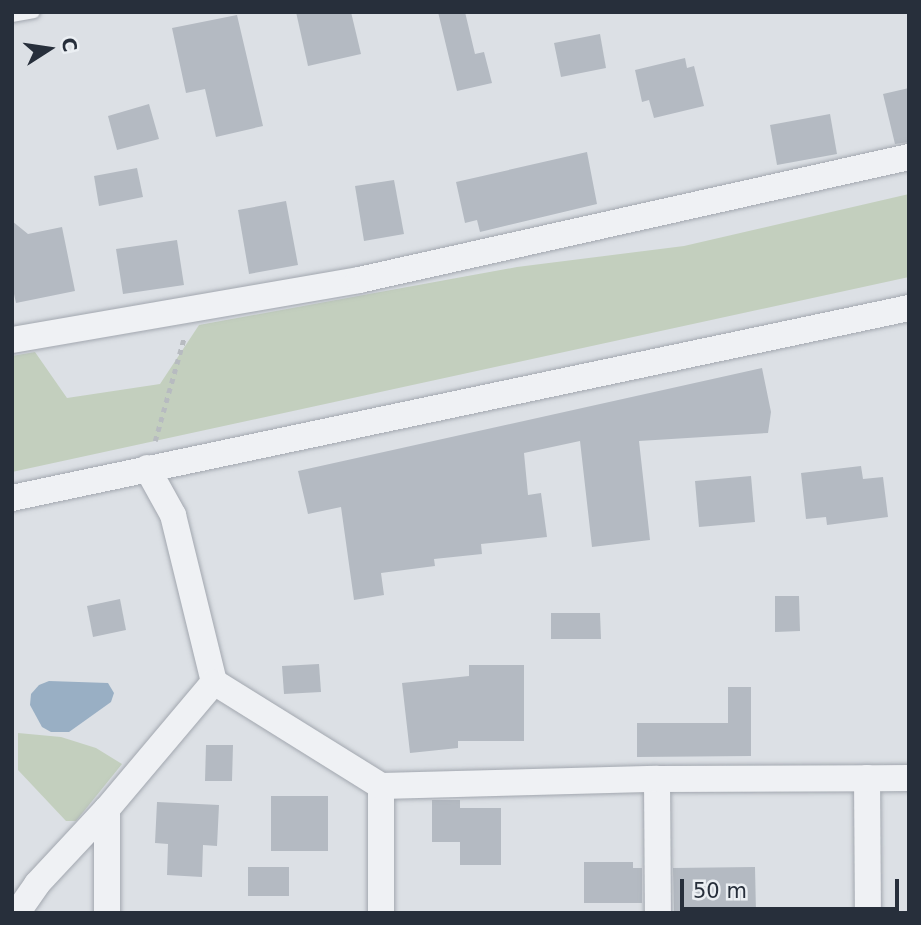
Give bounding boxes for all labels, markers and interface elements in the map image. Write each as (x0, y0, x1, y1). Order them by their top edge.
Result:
north arrow (14, 14, 84, 84)
text: С (57, 36, 82, 54)
scale bar (683, 866, 902, 910)
text: 50 m (693, 879, 747, 903)

